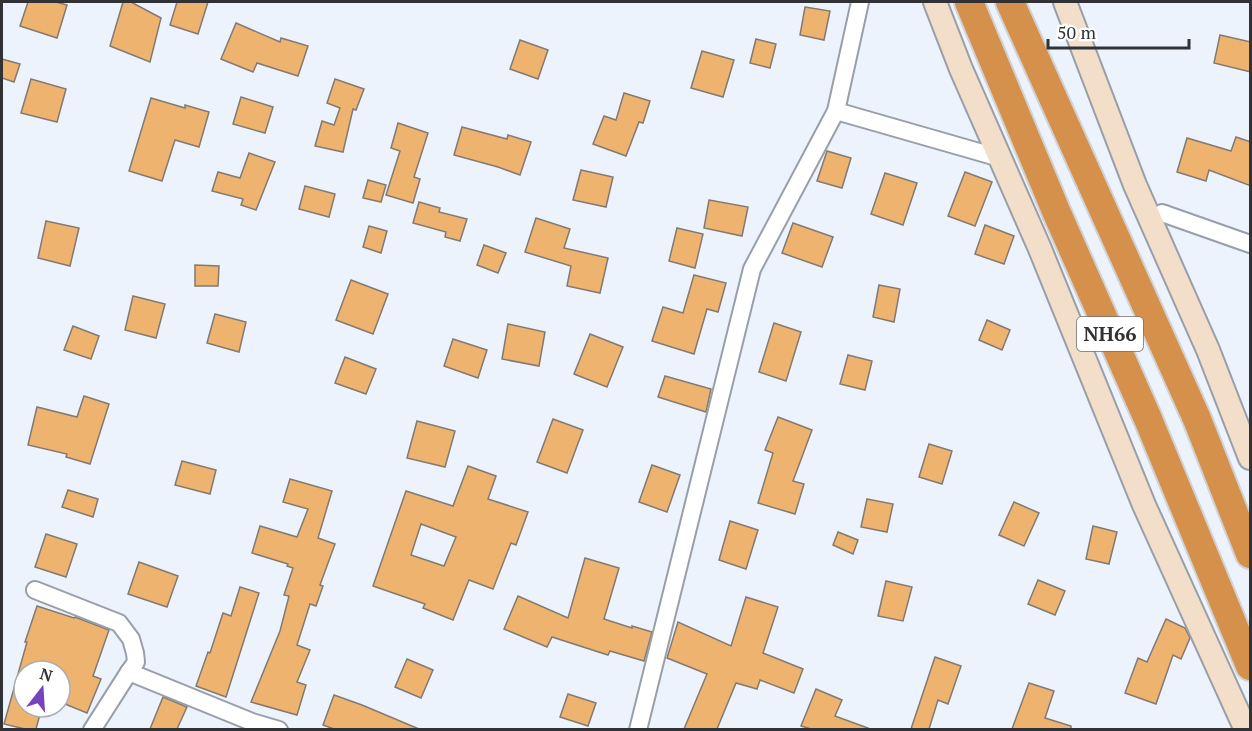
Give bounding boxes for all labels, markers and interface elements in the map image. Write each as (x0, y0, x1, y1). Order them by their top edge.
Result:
scale bar (1048, 12, 1189, 50)
text: 50 m (1057, 20, 1097, 44)
road number: NH66 (1077, 317, 1143, 351)
north arrow (12, 659, 72, 719)
text: N (37, 662, 55, 687)

